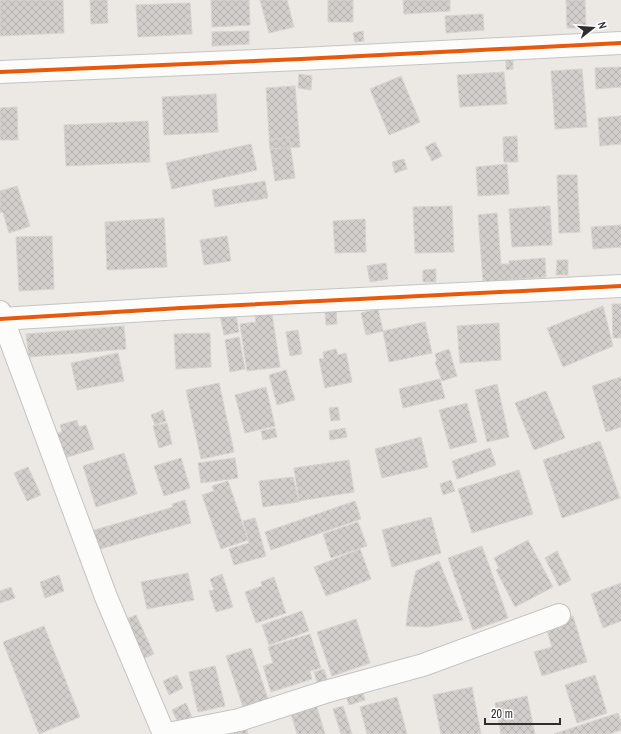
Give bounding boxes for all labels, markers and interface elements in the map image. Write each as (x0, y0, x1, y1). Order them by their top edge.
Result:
north arrow (573, 8, 613, 48)
text: N (595, 20, 610, 30)
scale bar (485, 700, 560, 726)
text: 20 m (491, 706, 513, 722)

